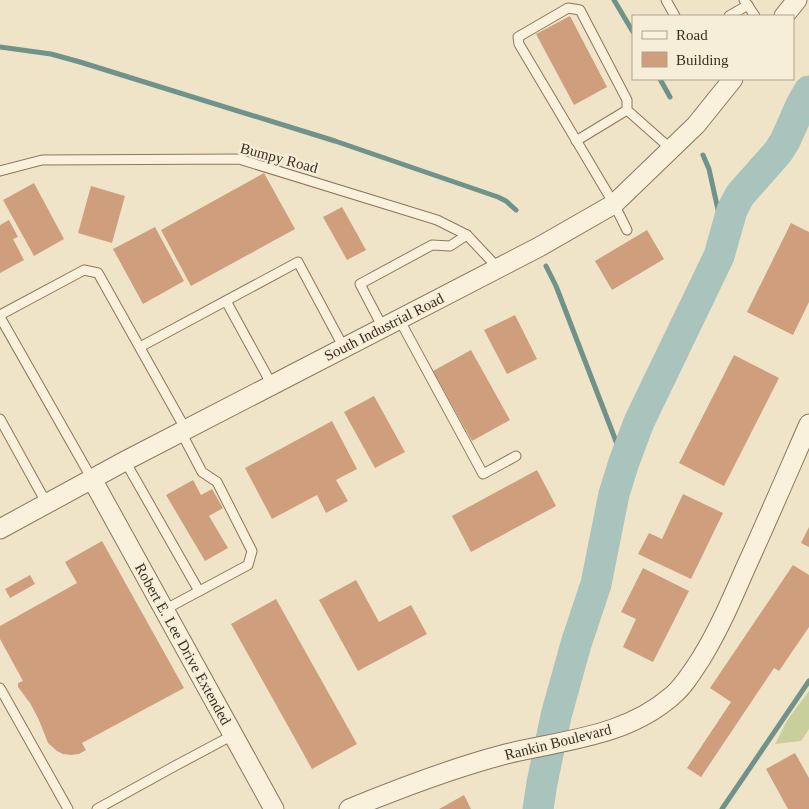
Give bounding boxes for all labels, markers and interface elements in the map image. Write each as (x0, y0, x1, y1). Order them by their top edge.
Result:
legend (632, 15, 794, 80)
text: Road (676, 27, 708, 43)
text: Building (676, 52, 729, 68)
street label: Bumpy Road (238, 140, 320, 176)
street label: South Industrial Road (322, 290, 447, 364)
street label: Robert E. Lee Drive Extended (132, 561, 234, 728)
street label: Rankin Boulevard (503, 721, 614, 763)

